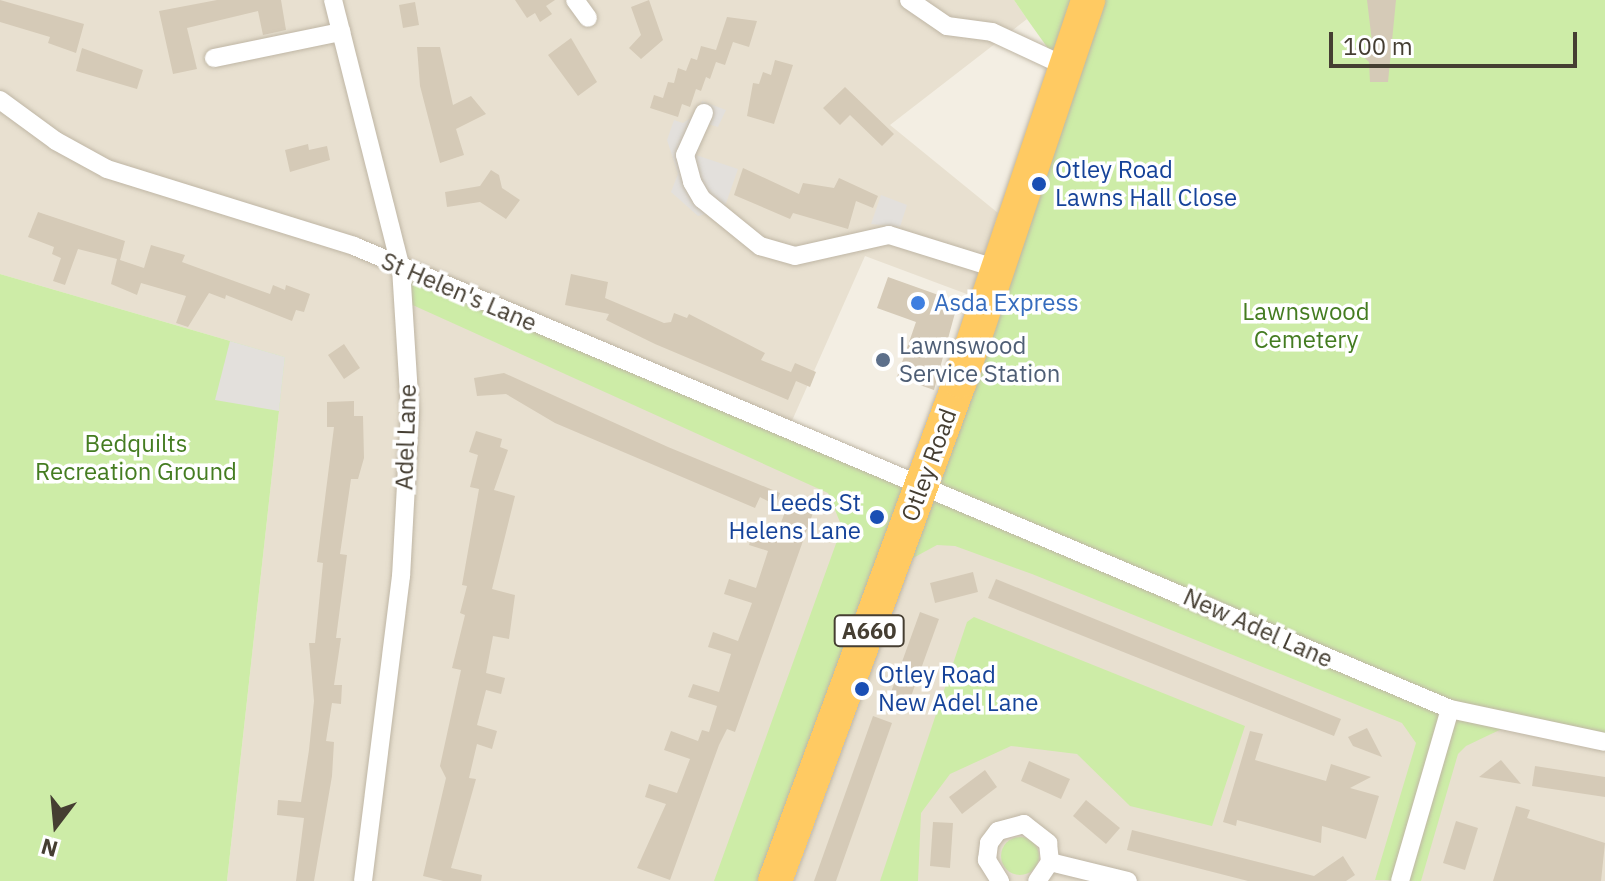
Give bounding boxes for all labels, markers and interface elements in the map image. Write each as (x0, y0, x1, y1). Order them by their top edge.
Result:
scale bar (1333, 16, 1581, 66)
text: 100 m (1343, 30, 1413, 62)
place label: Otley Road Lawns Hall Close (1055, 156, 1237, 212)
marker: Otley Road Lawns Hall Close (1030, 175, 1048, 193)
street label: St Helen's Lane (377, 246, 541, 338)
place label: Asda Express (934, 289, 1079, 317)
marker: Asda Express (909, 294, 927, 312)
park label: Lawnswood Cemetery (1242, 298, 1370, 354)
place label: Lawnswood Service Station (899, 332, 1060, 388)
marker: Lawnswood Service Station (874, 351, 892, 369)
street label: Adel Lane (390, 383, 422, 491)
street label: Otley Road (895, 405, 963, 525)
park label: Bedquilts Recreation Ground (35, 430, 237, 486)
place label: Leeds St Helens Lane (729, 489, 861, 545)
marker: Leeds St Helens Lane (868, 508, 886, 526)
street label: New Adel Lane (1179, 582, 1337, 674)
road number: A660 (833, 613, 905, 649)
place label: Otley Road New Adel Lane (878, 661, 1038, 717)
marker: Otley Road New Adel Lane (853, 680, 871, 698)
north arrow (16, 785, 96, 865)
text: N (38, 832, 61, 865)

